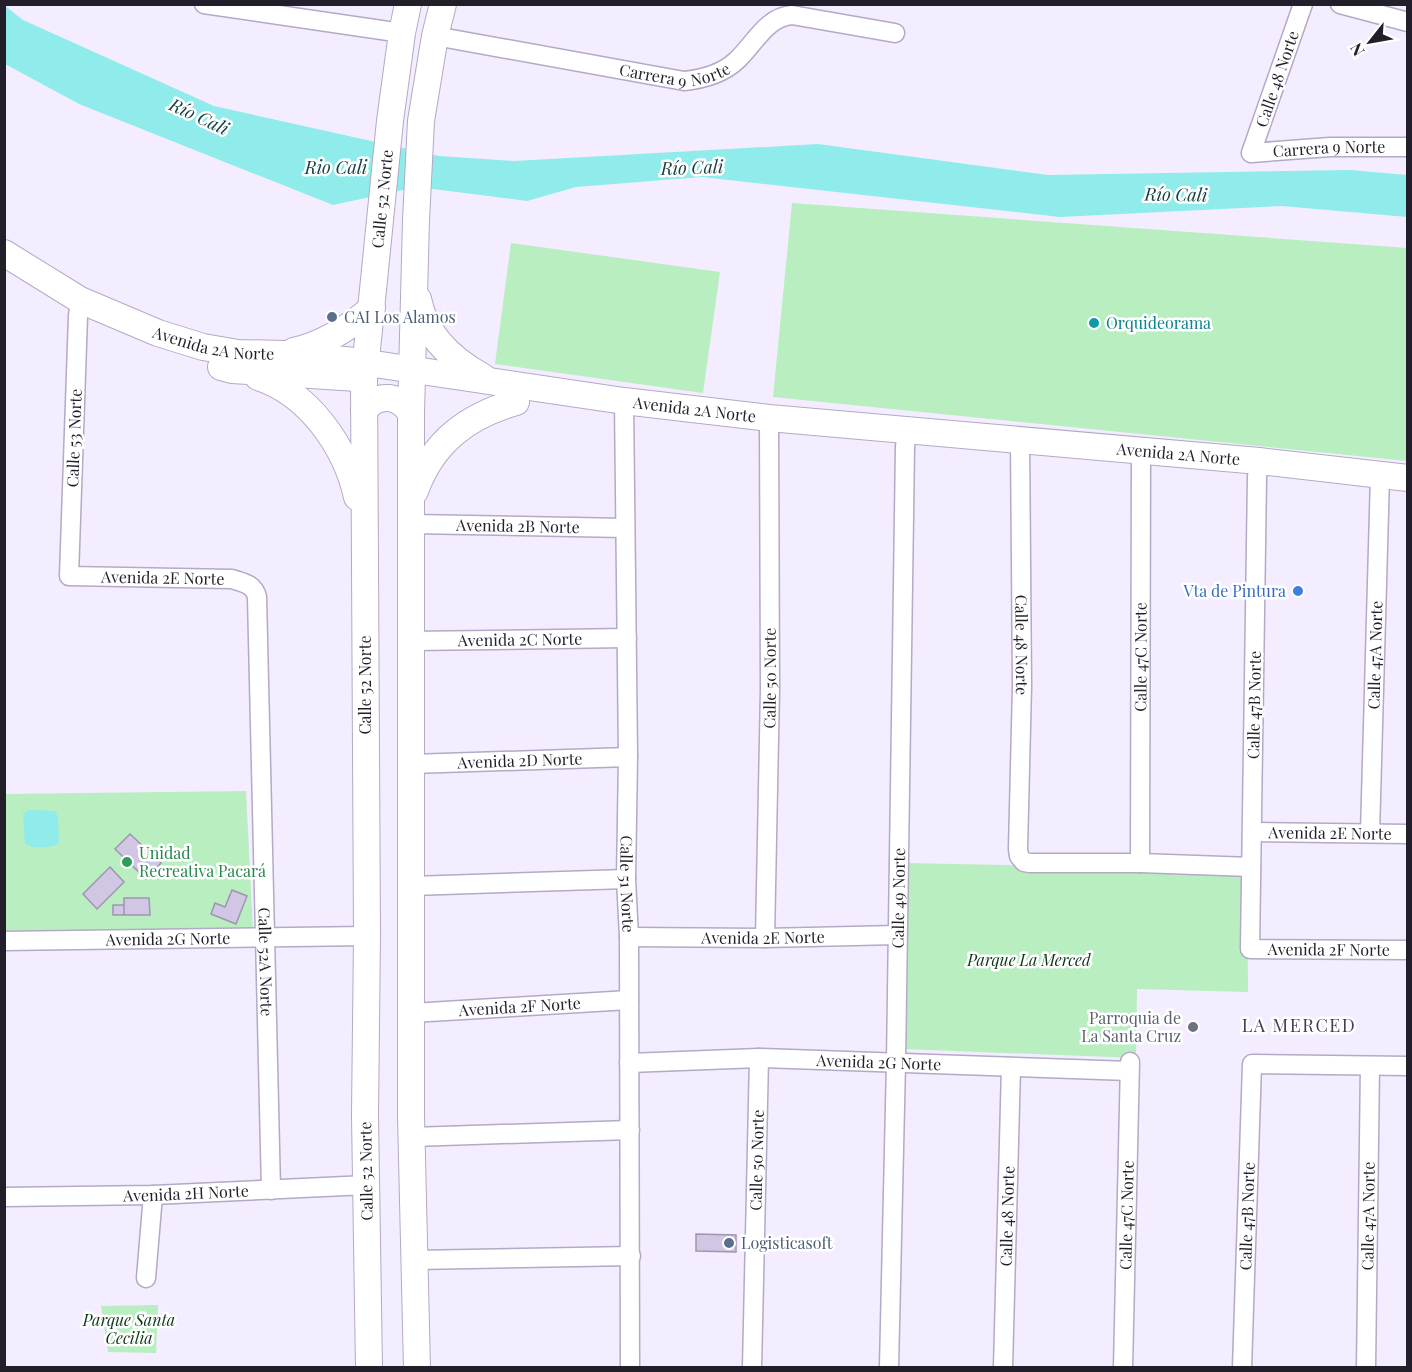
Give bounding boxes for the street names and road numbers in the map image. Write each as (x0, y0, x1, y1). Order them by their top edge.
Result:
street label: Calle 48 Norte (1250, 28, 1303, 130)
street label: Carrera 9 Norte (618, 57, 734, 91)
street label: Carrera 9 Norte (1272, 136, 1385, 161)
street label: Calle 52 Norte (366, 149, 397, 249)
street label: Avenida 2A Norte (149, 321, 274, 364)
street label: Calle 53 Norte (61, 388, 86, 488)
street label: Avenida 2A Norte (631, 391, 757, 426)
street label: Avenida 2A Norte (1115, 437, 1241, 469)
street label: Avenida 2B Norte (455, 514, 580, 537)
street label: Avenida 2E Norte (100, 566, 225, 589)
street label: Calle 48 Norte (1011, 595, 1033, 696)
street label: Calle 47A Norte (1362, 600, 1387, 710)
street label: Calle 47C Norte (1129, 602, 1151, 712)
street label: Avenida 2C Norte (457, 628, 582, 650)
street label: Calle 50 Norte (758, 628, 780, 729)
street label: Calle 52 Norte (354, 636, 375, 735)
street label: Calle 47B Norte (1242, 651, 1265, 759)
street label: Avenida 2D Norte (456, 747, 583, 773)
street label: Avenida 2E Norte (1267, 821, 1392, 844)
street label: Calle 51 Norte (616, 835, 640, 933)
street label: Calle 49 Norte (887, 848, 909, 948)
street label: Calle 52A Norte (254, 907, 278, 1017)
street label: Avenida 2E Norte (700, 926, 825, 948)
street label: Avenida 2G Norte (104, 927, 231, 950)
street label: Avenida 2F Norte (1267, 938, 1390, 960)
street label: Avenida 2F Norte (457, 992, 581, 1020)
street label: Avenida 2G Norte (815, 1049, 942, 1074)
street label: Calle 50 Norte (745, 1109, 768, 1211)
street label: Calle 52 Norte (354, 1121, 377, 1221)
street label: Calle 47C Norte (1114, 1160, 1138, 1270)
street label: Calle 47B Norte (1234, 1161, 1259, 1271)
street label: Calle 47A Norte (1356, 1162, 1379, 1271)
street label: Calle 48 Norte (995, 1165, 1018, 1267)
street label: Avenida 2H Norte (122, 1180, 249, 1205)

